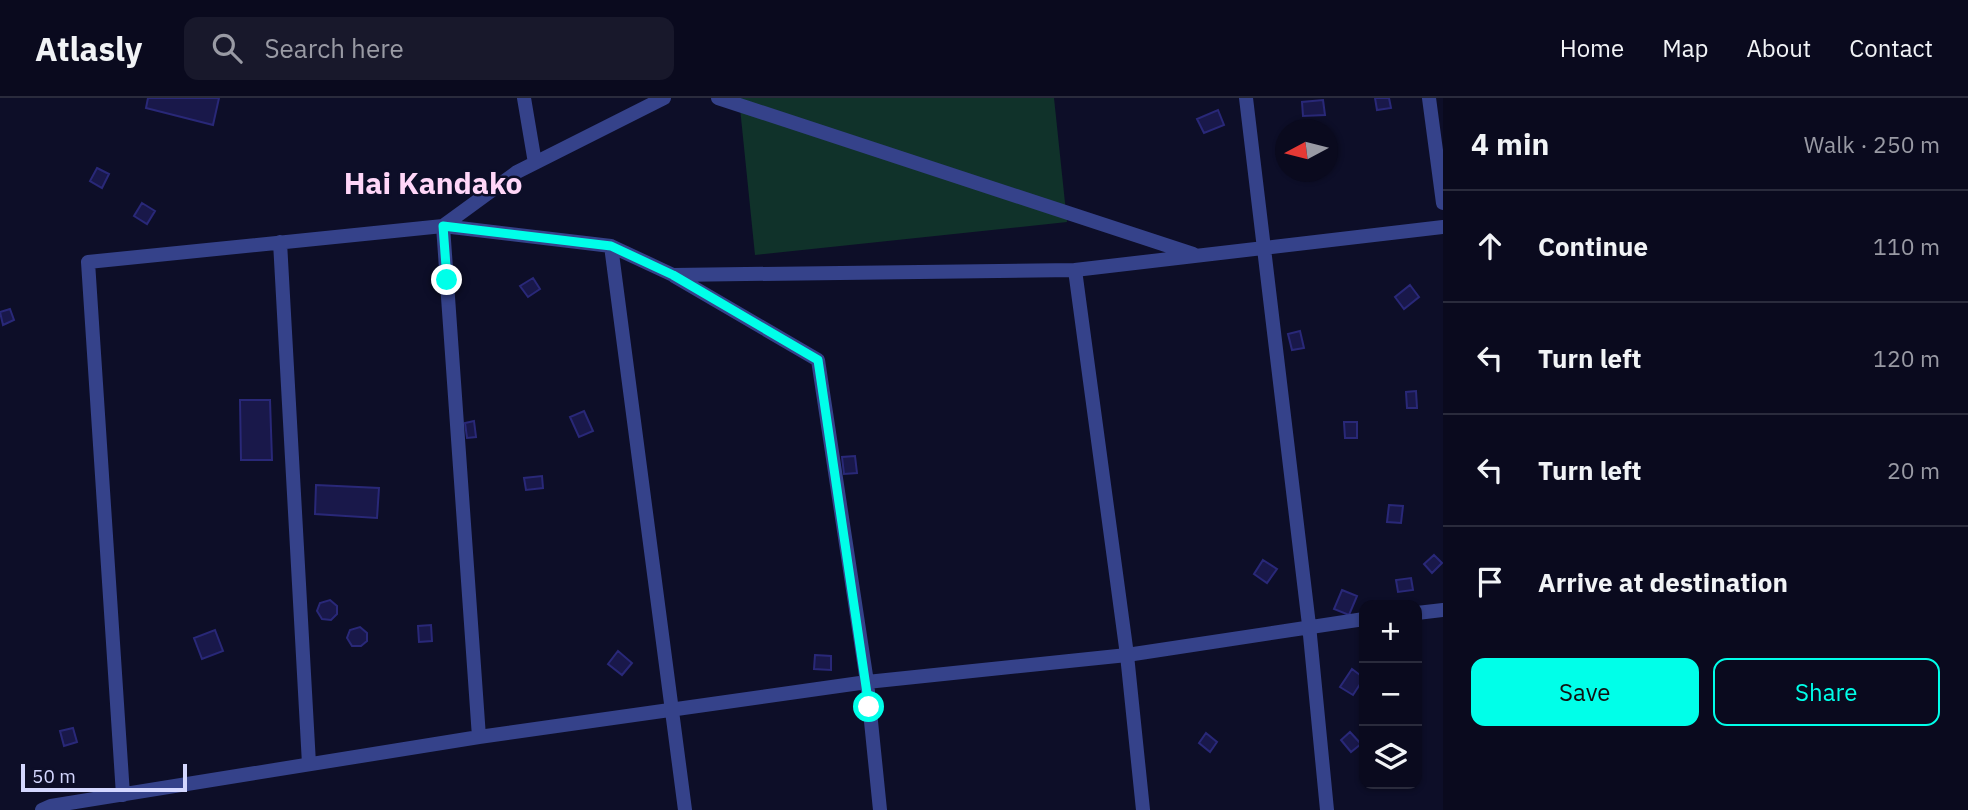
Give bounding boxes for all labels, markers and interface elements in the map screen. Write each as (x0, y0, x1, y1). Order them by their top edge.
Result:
search box (184, 17, 674, 80)
text: Atlasly (35, 27, 142, 70)
icon: search (208, 29, 246, 67)
text: Search here (264, 31, 404, 65)
text: Home (1560, 32, 1624, 64)
text: Map (1662, 32, 1708, 64)
text: About (1746, 32, 1811, 64)
text: Contact (1849, 32, 1933, 64)
north arrow (1275, 119, 1338, 182)
text: 4 min (1471, 124, 1549, 163)
text: Walk · 250 m (1804, 129, 1940, 159)
district label: Hai Kandako (344, 163, 522, 202)
icon: ahead (1471, 227, 1509, 265)
text: Continue (1538, 229, 1648, 263)
text: 110 m (1873, 231, 1940, 261)
route end (431, 264, 462, 295)
icon: left (1471, 339, 1509, 377)
text: Turn left (1538, 341, 1641, 375)
text: 120 m (1873, 343, 1940, 373)
icon: left (1471, 451, 1509, 489)
text: Turn left (1538, 453, 1641, 487)
text: 20 m (1887, 455, 1940, 485)
icon: arrive (1471, 563, 1509, 601)
text: Arrive at destination (1538, 565, 1788, 599)
map controls (1359, 600, 1422, 789)
button: + (1359, 600, 1422, 663)
button: Save (1471, 658, 1699, 726)
button: Share (1713, 658, 1940, 726)
button: − (1359, 663, 1422, 726)
route start (853, 691, 884, 722)
button: layers (1359, 726, 1422, 789)
scale bar (21, 761, 187, 793)
text: 50 m (32, 764, 76, 788)

